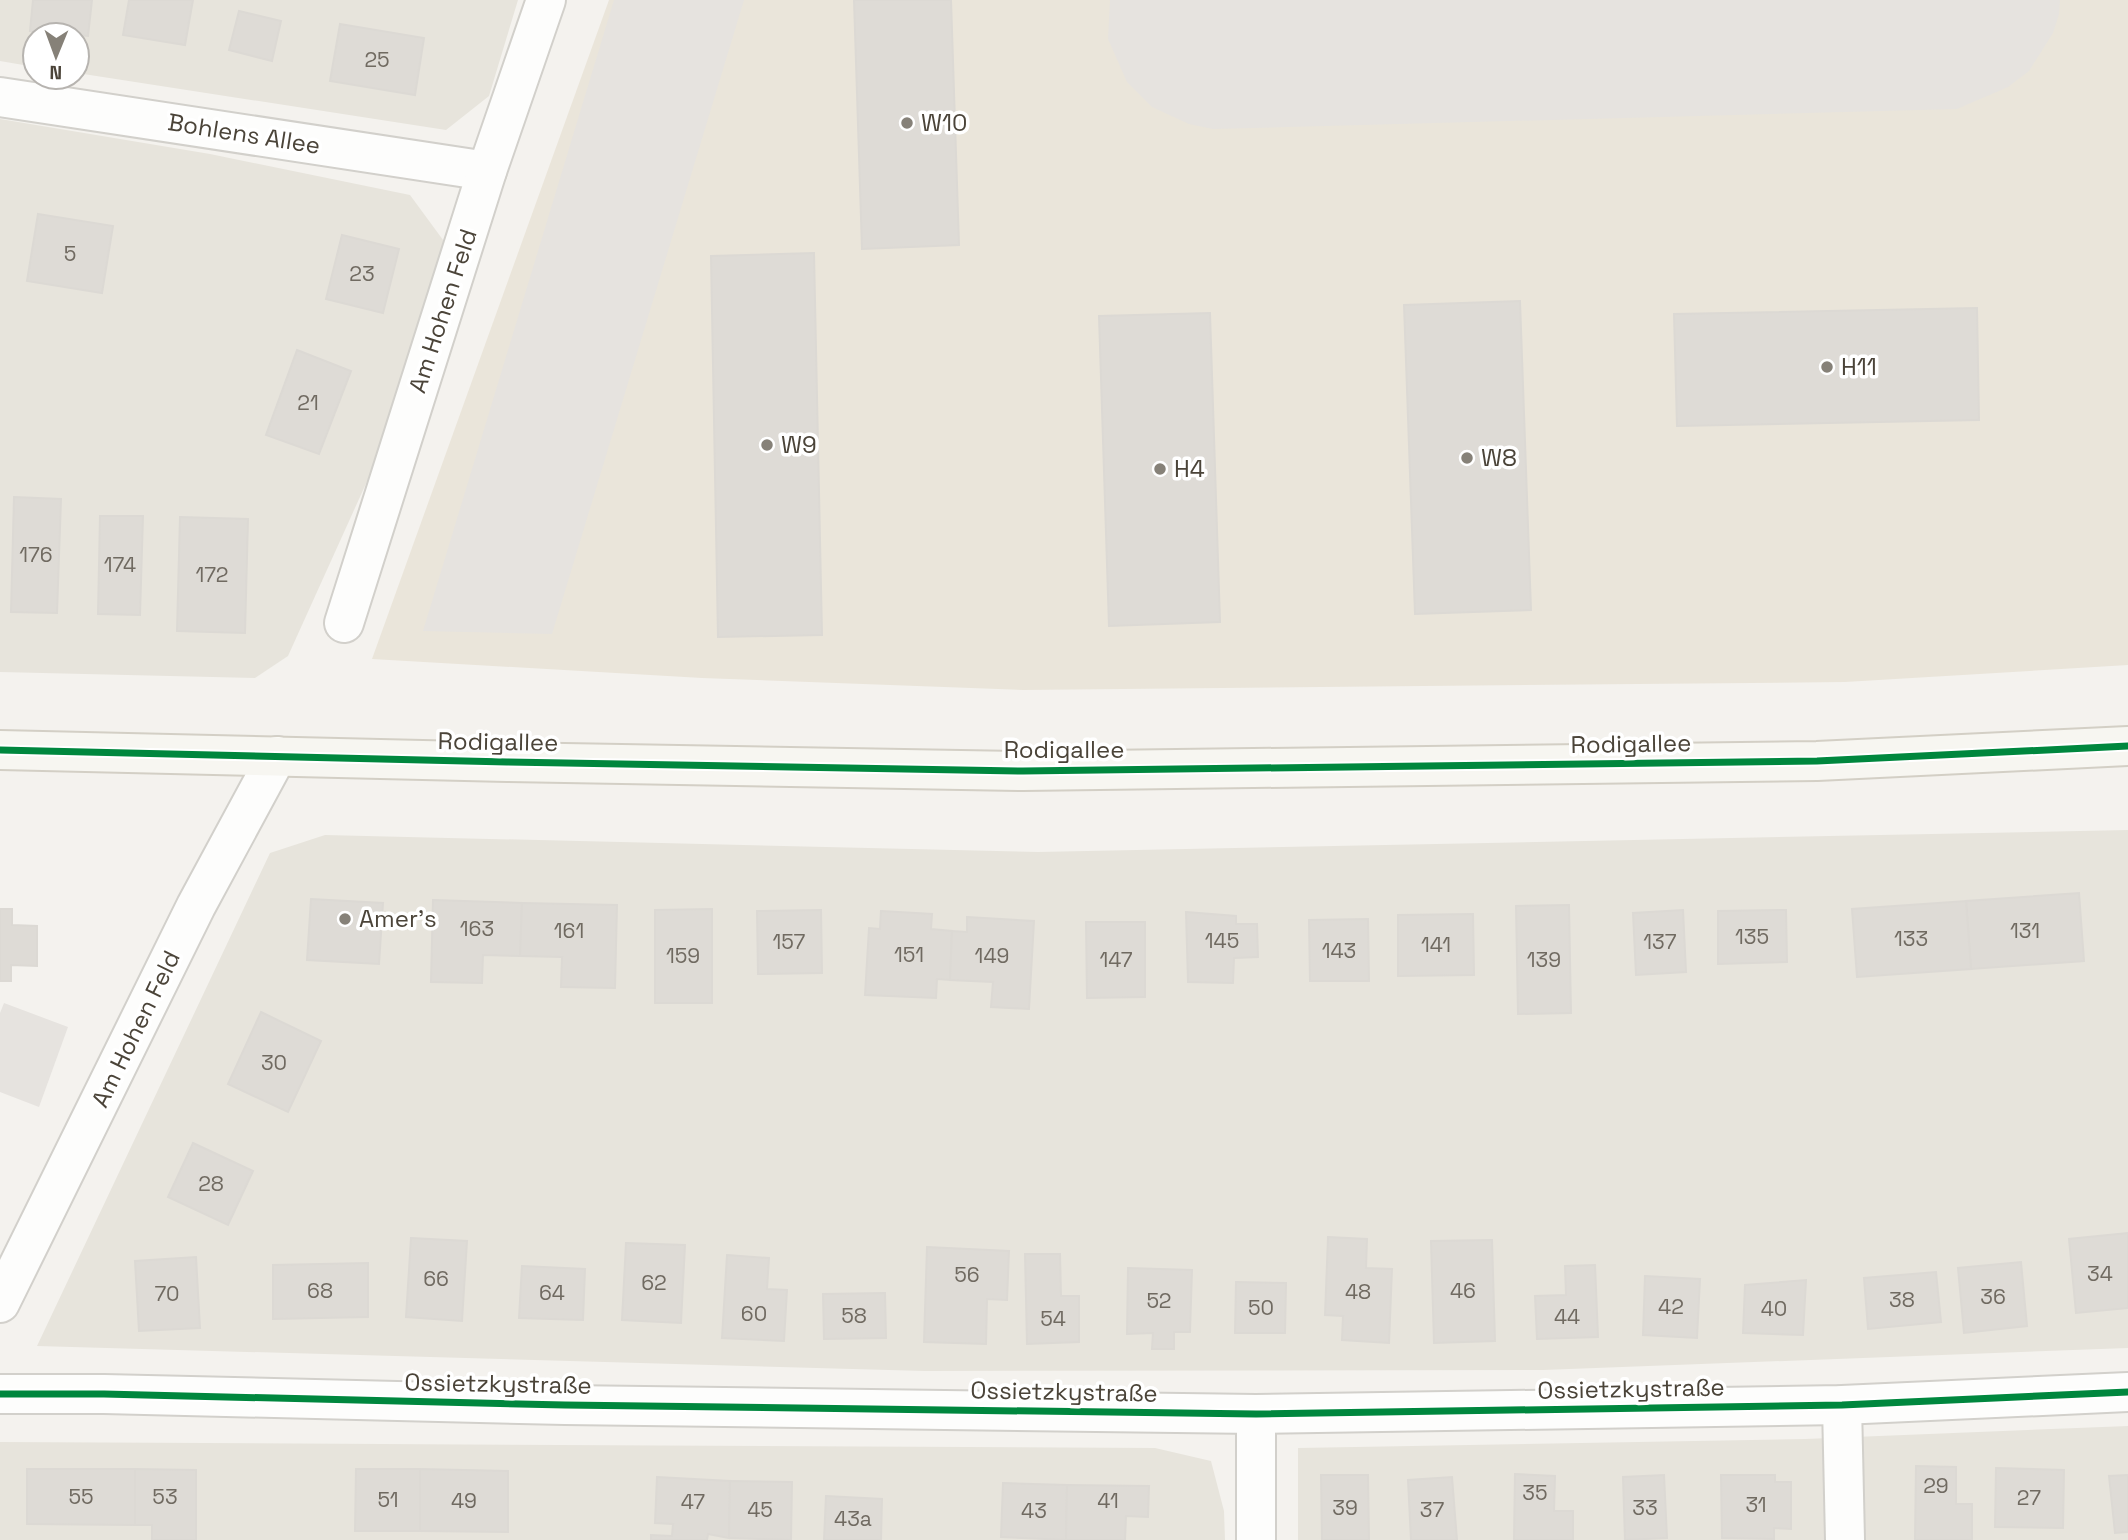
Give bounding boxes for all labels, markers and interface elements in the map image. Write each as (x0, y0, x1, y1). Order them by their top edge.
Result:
north arrow (21, 21, 91, 91)
house number: 25 (364, 46, 390, 73)
text: N (49, 60, 62, 85)
street label: Bohlens Allee (166, 106, 323, 161)
place label: W10 (921, 107, 967, 138)
marker: W10 (899, 115, 915, 131)
street label: Am Hohen Feld (401, 225, 484, 397)
house number: 5 (64, 240, 76, 267)
house number: 23 (349, 260, 375, 287)
place label: H11 (1841, 351, 1877, 382)
marker: H11 (1819, 359, 1835, 375)
house number: 21 (297, 389, 319, 416)
place label: W9 (781, 429, 817, 460)
marker: W9 (759, 437, 775, 453)
place label: W8 (1481, 442, 1517, 473)
marker: W8 (1459, 450, 1475, 466)
place label: H4 (1174, 453, 1205, 484)
marker: H4 (1152, 461, 1168, 477)
house number: 176 (19, 541, 53, 568)
house number: 174 (104, 551, 136, 578)
house number: 172 (195, 561, 229, 588)
street label: Rodigallee (437, 725, 559, 758)
street label: Rodigallee (1570, 727, 1692, 760)
street label: Rodigallee (1004, 734, 1124, 765)
place label: Amer's (359, 903, 437, 934)
marker: Amer's (337, 911, 353, 927)
house number: 163 (460, 915, 494, 942)
house number: 161 (554, 917, 584, 944)
house number: 131 (2010, 917, 2040, 944)
house number: 135 (1735, 923, 1769, 950)
house number: 133 (1894, 925, 1928, 952)
house number: 145 (1205, 927, 1239, 954)
house number: 157 (773, 928, 806, 955)
house number: 137 (1643, 928, 1677, 955)
house number: 141 (1421, 931, 1451, 958)
house number: 143 (1322, 937, 1356, 964)
house number: 151 (894, 941, 924, 968)
house number: 159 (666, 942, 700, 969)
house number: 149 (975, 942, 1009, 969)
street label: Am Hohen Feld (84, 945, 187, 1112)
house number: 147 (1099, 946, 1133, 973)
house number: 139 (1527, 946, 1561, 973)
house number: 30 (261, 1049, 287, 1076)
house number: 28 (198, 1170, 224, 1197)
house number: 34 (2087, 1260, 2113, 1287)
house number: 56 (954, 1261, 980, 1288)
house number: 66 (423, 1265, 449, 1292)
house number: 62 (641, 1269, 667, 1296)
house number: 68 (307, 1277, 333, 1304)
house number: 46 (1450, 1277, 1476, 1304)
house number: 48 (1345, 1278, 1371, 1305)
house number: 64 (539, 1279, 565, 1306)
house number: 70 (154, 1280, 180, 1307)
house number: 36 (1980, 1283, 2006, 1310)
house number: 38 (1889, 1286, 1915, 1313)
house number: 52 (1146, 1287, 1172, 1314)
house number: 42 (1658, 1293, 1684, 1320)
house number: 50 (1248, 1294, 1274, 1321)
house number: 40 (1761, 1295, 1787, 1322)
house number: 60 (741, 1300, 767, 1327)
house number: 58 (841, 1302, 867, 1329)
house number: 44 (1554, 1303, 1580, 1330)
house number: 54 (1040, 1305, 1066, 1332)
street label: Ossietzkystraße (404, 1366, 592, 1401)
street label: Ossietzkystraße (1537, 1371, 1725, 1406)
street label: Ossietzkystraße (970, 1374, 1158, 1409)
house number: 29 (1923, 1472, 1949, 1499)
house number: 35 (1522, 1479, 1548, 1506)
house number: 55 (68, 1483, 94, 1510)
house number: 53 (152, 1483, 178, 1510)
house number: 27 (2017, 1484, 2041, 1511)
house number: 51 (377, 1486, 399, 1513)
house number: 49 (451, 1487, 477, 1514)
house number: 41 (1097, 1487, 1119, 1514)
house number: 47 (681, 1488, 705, 1515)
house number: 31 (1745, 1491, 1767, 1518)
house number: 39 (1332, 1494, 1358, 1521)
house number: 33 (1632, 1494, 1658, 1521)
house number: 45 (747, 1496, 773, 1523)
house number: 37 (1420, 1496, 1444, 1523)
house number: 43 (1021, 1497, 1047, 1524)
house number: 43a (834, 1505, 872, 1532)

